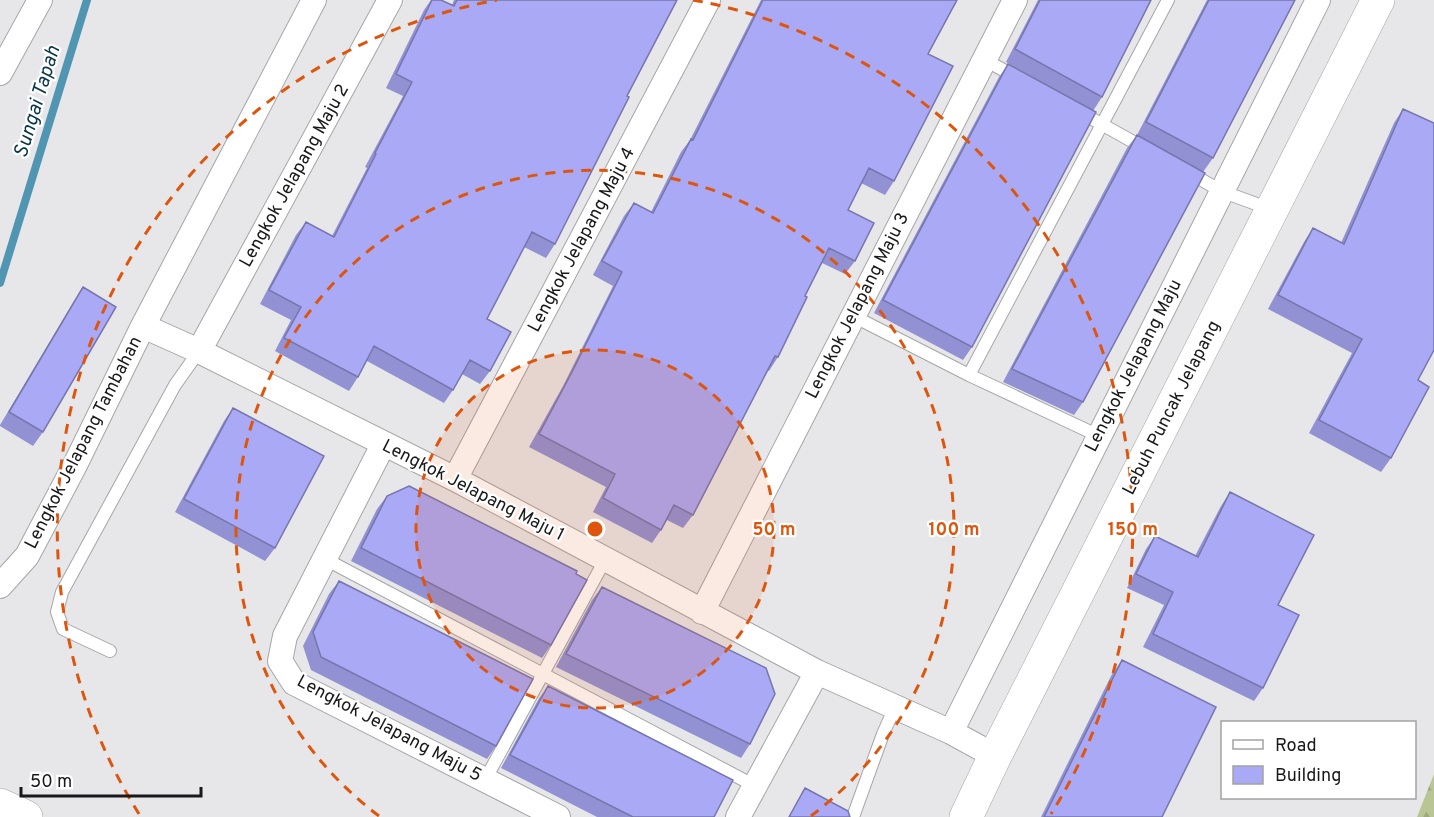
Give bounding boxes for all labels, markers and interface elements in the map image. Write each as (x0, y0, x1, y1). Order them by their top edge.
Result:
water label: Sungai Tapah (9, 43, 67, 161)
street label: Lengkok Jelapang Maju 2 (235, 80, 355, 272)
street label: Lengkok Jelapang Maju 4 (523, 144, 641, 336)
street label: Lengkok Jelapang Maju 3 (801, 209, 915, 403)
street label: Lengkok Jelapang Maju (1080, 276, 1188, 456)
street label: Lebuh Puncak Jelapang (1118, 317, 1226, 499)
street label: Lengkok Jelapang Tambahan (20, 333, 148, 553)
street label: Lengkok Jelapang Maju 1 (378, 435, 568, 547)
centre of rings (585, 519, 605, 539)
text: 50 m (752, 519, 796, 542)
text: 100 m (928, 519, 980, 542)
text: 150 m (1108, 519, 1158, 542)
street label: Lengkok Jelapang Maju 5 (293, 670, 485, 788)
legend (1221, 721, 1416, 799)
text: Road (1275, 735, 1317, 758)
scale bar (21, 760, 201, 798)
text: Building (1275, 765, 1341, 788)
text: 50 m (30, 771, 72, 794)

